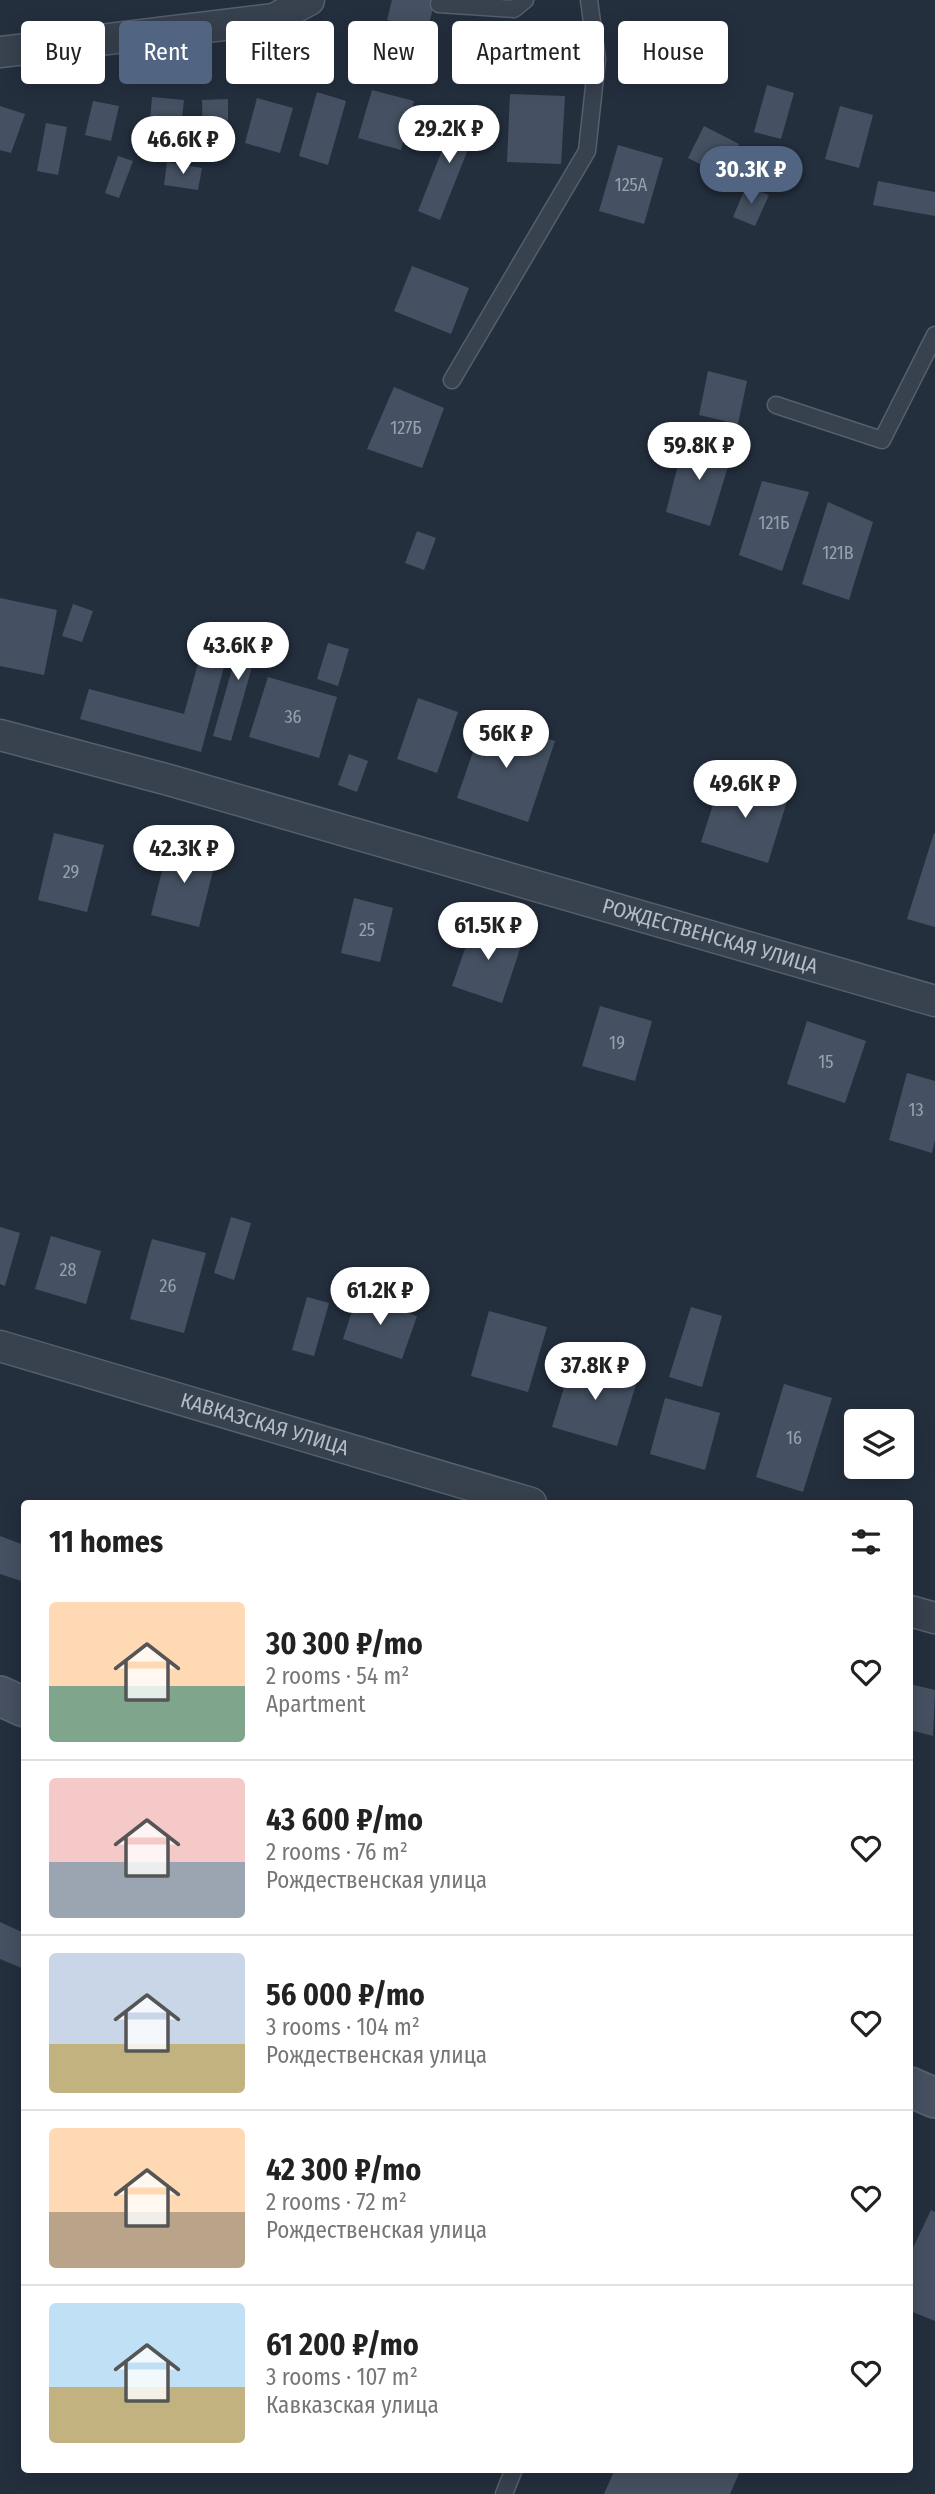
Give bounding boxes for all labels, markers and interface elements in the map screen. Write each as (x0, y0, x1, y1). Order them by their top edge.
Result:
chip: Buy (21, 21, 105, 84)
chip: Rent (119, 21, 212, 84)
chip: Filters (226, 21, 334, 84)
chip: New (348, 21, 438, 84)
chip: Apartment (452, 21, 604, 84)
chip: House (618, 21, 728, 84)
pin: 29.2K ₽ (384, 106, 514, 165)
text: 29.2K ₽ (415, 114, 483, 142)
pin: 46.6K ₽ (118, 116, 248, 176)
text: 46.6K ₽ (147, 125, 219, 153)
pin: 30.3K ₽ (686, 146, 816, 206)
text: 30.3K ₽ (716, 155, 786, 183)
house number: 125А (615, 174, 648, 196)
house number: 127Б (390, 417, 422, 439)
pin: 59.8K ₽ (634, 422, 764, 482)
text: 59.8K ₽ (664, 431, 734, 459)
house number: 121Б (758, 512, 790, 534)
house number: 121В (822, 542, 854, 564)
pin: 43.6K ₽ (173, 622, 303, 682)
text: 43.6K ₽ (203, 631, 273, 659)
house number: 36 (284, 706, 302, 728)
pin: 56K ₽ (457, 710, 555, 770)
text: 56K ₽ (479, 719, 533, 747)
pin: 49.6K ₽ (680, 760, 810, 820)
text: 49.6K ₽ (710, 769, 780, 797)
pin: 42.3K ₽ (119, 826, 249, 885)
text: 42.3K ₽ (149, 834, 219, 862)
house number: 29 (63, 861, 79, 883)
street label: РОЖДЕСТВЕНСКАЯ УЛИЦА (599, 893, 821, 980)
pin: 61.5K ₽ (423, 902, 553, 962)
text: 61.5K ₽ (454, 911, 522, 939)
house number: 25 (359, 919, 375, 941)
house number: 19 (609, 1032, 625, 1054)
house number: 15 (818, 1051, 834, 1073)
house number: 13 (908, 1099, 924, 1121)
house number: 28 (60, 1259, 76, 1281)
pin: 61.2K ₽ (315, 1268, 445, 1327)
house number: 26 (160, 1275, 177, 1297)
text: 61.2K ₽ (346, 1276, 414, 1304)
pin: 37.8K ₽ (530, 1342, 660, 1402)
text: 37.8K ₽ (561, 1351, 629, 1379)
street label: КАВКАЗСКАЯ УЛИЦА (178, 1387, 352, 1461)
map controls (844, 1409, 914, 1479)
button: layers (844, 1409, 914, 1479)
house number: 16 (786, 1427, 802, 1449)
icon: filters (847, 1523, 885, 1561)
text: 11 homes (49, 1524, 163, 1560)
text: 30 300 ₽/mo (266, 1626, 423, 1662)
icon: home (105, 1630, 189, 1714)
icon: heart (847, 1653, 885, 1691)
text: 2 rooms · 54 m² (266, 1662, 409, 1690)
text: Apartment (266, 1690, 366, 1718)
text: 43 600 ₽/mo (266, 1802, 423, 1838)
icon: home (105, 1806, 189, 1890)
icon: heart (847, 1829, 885, 1867)
text: 2 rooms · 76 m² (266, 1838, 408, 1866)
text: Рождественская улица (266, 1866, 487, 1894)
text: 56 000 ₽/mo (266, 1977, 425, 2013)
icon: home (105, 1981, 189, 2065)
icon: heart (847, 2004, 885, 2042)
text: 3 rooms · 104 m² (266, 2013, 420, 2041)
text: Рождественская улица (266, 2041, 487, 2069)
text: 42 300 ₽/mo (266, 2152, 421, 2188)
icon: home (105, 2156, 189, 2240)
icon: heart (847, 2179, 885, 2217)
text: 2 rooms · 72 m² (266, 2188, 407, 2216)
text: Рождественская улица (266, 2216, 487, 2244)
text: 61 200 ₽/mo (266, 2327, 419, 2363)
icon: home (105, 2331, 189, 2415)
icon: heart (847, 2354, 885, 2392)
text: 3 rooms · 107 m² (266, 2363, 418, 2391)
text: Кавказская улица (266, 2391, 439, 2419)

